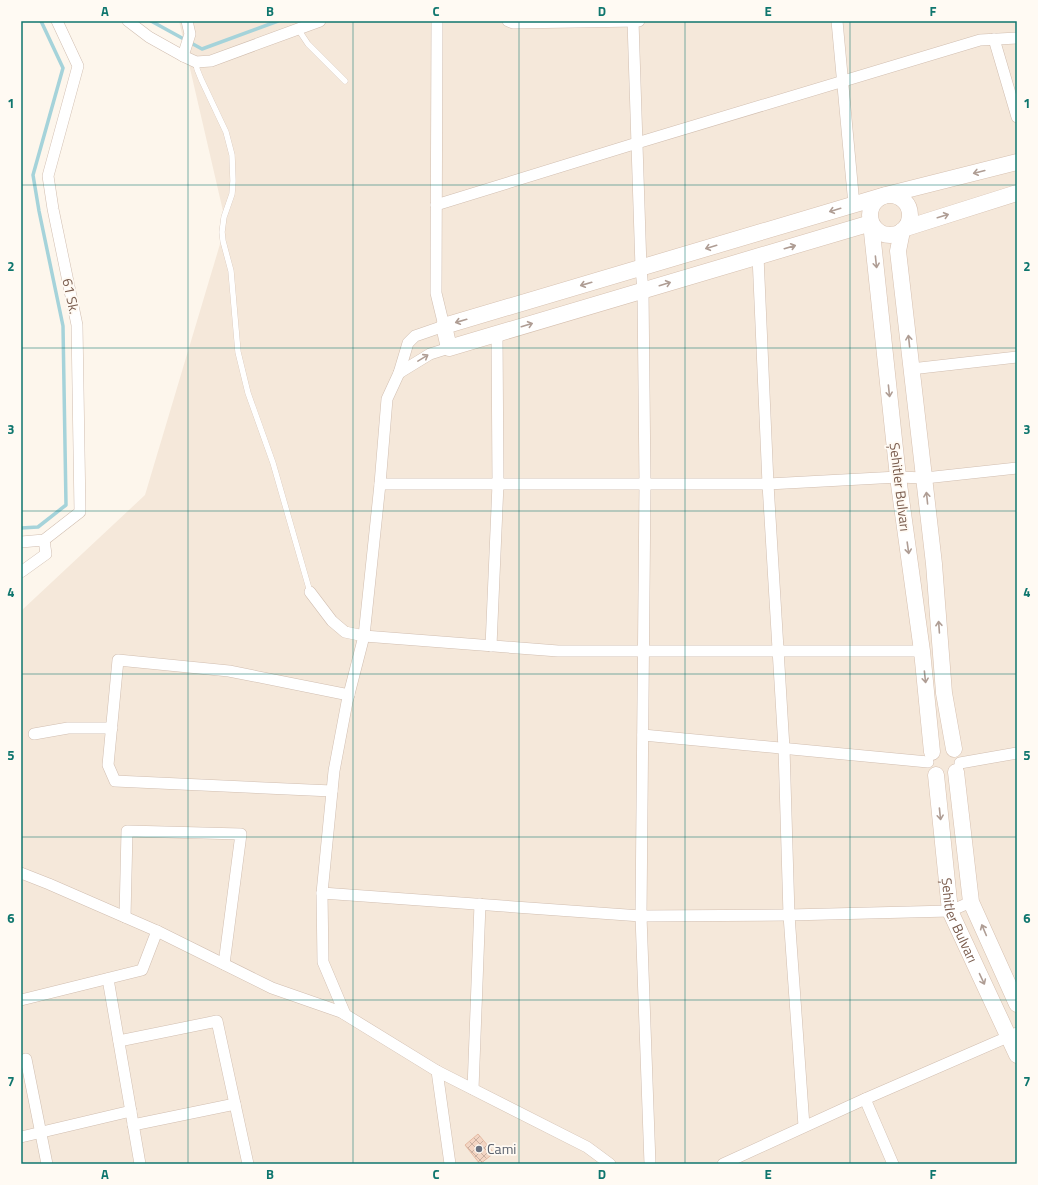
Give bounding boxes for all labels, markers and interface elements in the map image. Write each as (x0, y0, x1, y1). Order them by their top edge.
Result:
text: A (101, 1, 109, 21)
text: B (266, 1, 274, 21)
text: C (432, 1, 440, 21)
text: D (598, 1, 606, 21)
text: E (764, 1, 772, 21)
text: F (930, 1, 937, 21)
text: 1 (7, 93, 15, 113)
text: 1 (1023, 93, 1031, 113)
one-way arrow (973, 168, 986, 176)
one-way arrow (829, 207, 842, 214)
one-way arrow (936, 212, 949, 219)
one-way arrow (783, 243, 796, 250)
one-way arrow (704, 244, 717, 251)
one-way arrow (872, 255, 880, 268)
text: 2 (7, 256, 15, 276)
text: 2 (1023, 256, 1031, 276)
street label: 61 Sk. (57, 276, 86, 316)
one-way arrow (658, 280, 671, 287)
one-way arrow (580, 281, 593, 288)
one-way arrow (455, 318, 468, 325)
one-way arrow (520, 321, 533, 328)
one-way arrow (905, 335, 912, 348)
one-way arrow (417, 354, 428, 362)
one-way arrow (885, 384, 893, 397)
text: 3 (7, 419, 15, 439)
text: 3 (1023, 419, 1031, 439)
street label: Şehitler Bulvarı (885, 441, 916, 533)
one-way arrow (923, 492, 930, 505)
one-way arrow (904, 541, 912, 554)
text: 4 (7, 582, 15, 602)
text: 4 (1023, 582, 1031, 602)
one-way arrow (935, 621, 942, 634)
one-way arrow (921, 670, 928, 683)
text: 5 (7, 745, 15, 765)
text: 5 (1023, 745, 1031, 765)
one-way arrow (936, 807, 944, 820)
street label: Şehitler Bulvarı (937, 877, 984, 966)
text: 6 (7, 908, 15, 928)
text: 6 (1023, 908, 1031, 928)
one-way arrow (980, 925, 987, 937)
one-way arrow (979, 972, 986, 984)
text: 7 (7, 1071, 15, 1091)
text: 7 (1023, 1071, 1031, 1091)
place label: Cami (487, 1138, 516, 1159)
marker: Cami (474, 1144, 484, 1154)
text: A (101, 1164, 109, 1184)
text: B (266, 1164, 274, 1184)
text: C (432, 1164, 440, 1184)
text: D (598, 1164, 606, 1184)
text: E (764, 1164, 772, 1184)
text: F (930, 1164, 937, 1184)

